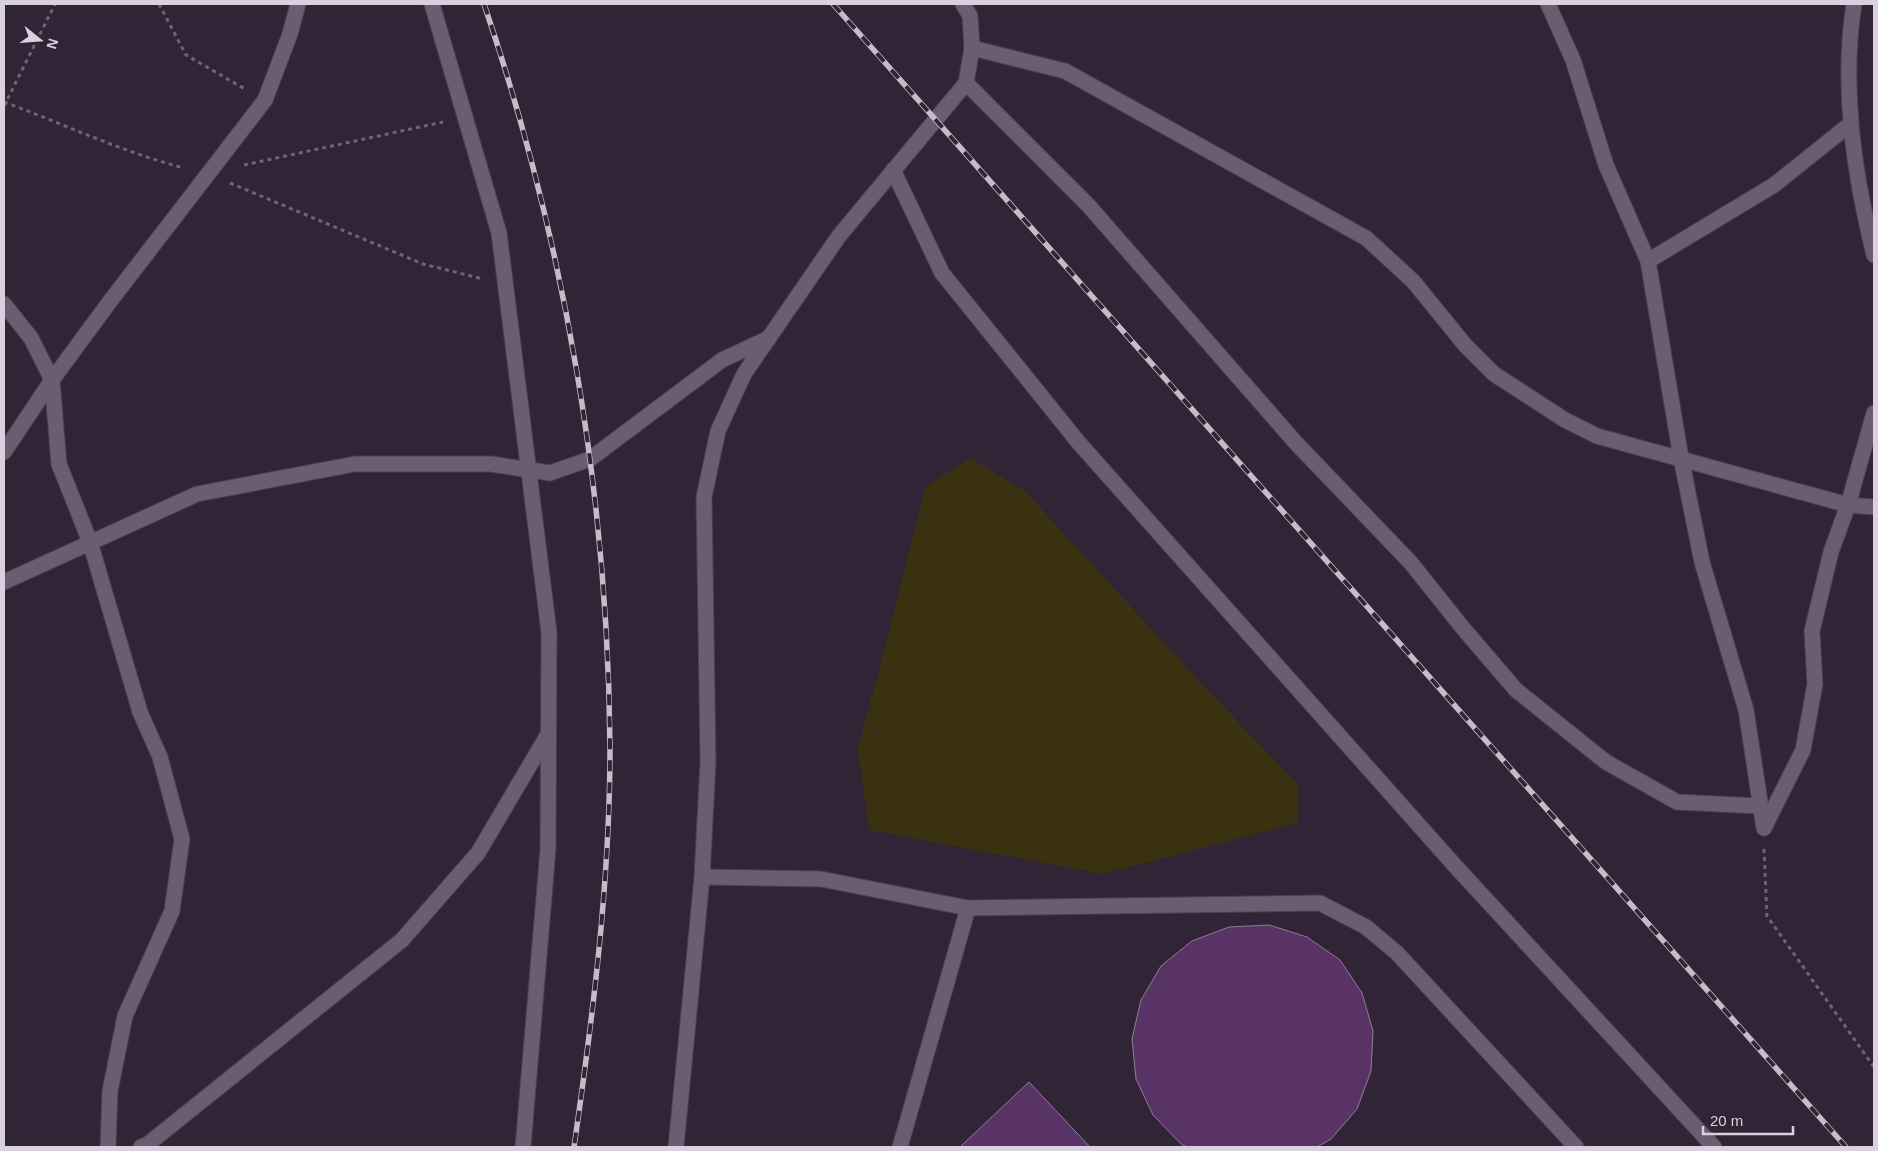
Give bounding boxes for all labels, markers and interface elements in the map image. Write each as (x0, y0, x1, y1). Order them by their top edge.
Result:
north arrow (15, 15, 65, 65)
text: N (43, 37, 62, 51)
scale bar (1703, 1104, 1793, 1136)
text: 20 m (1710, 1112, 1743, 1129)

